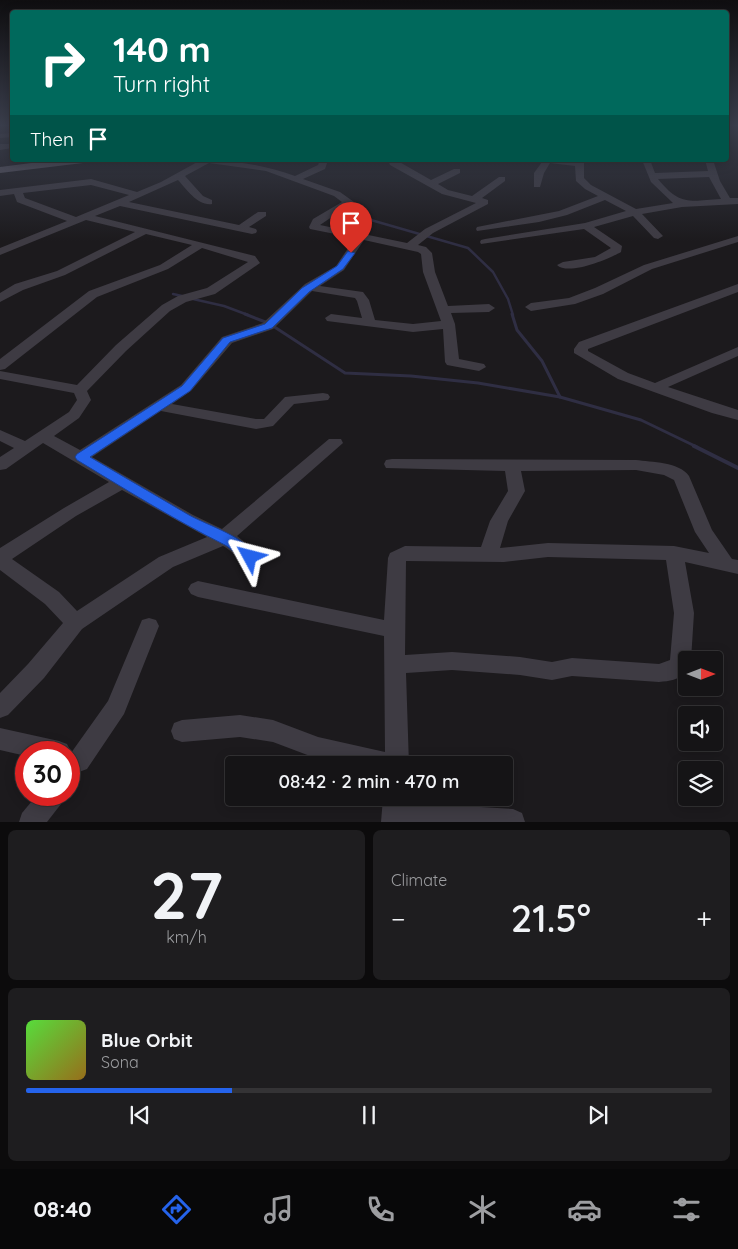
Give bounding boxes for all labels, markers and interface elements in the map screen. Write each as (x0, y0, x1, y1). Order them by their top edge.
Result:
text: 140 m (113, 27, 211, 71)
icon: right (30, 30, 95, 95)
text: Turn right (113, 70, 210, 98)
icon: arrive (84, 125, 112, 153)
text: Then (30, 127, 74, 151)
pin (330, 202, 372, 253)
icon: arrive (337, 209, 365, 237)
position arrow (223, 530, 275, 582)
north arrow (678, 651, 722, 696)
map controls (678, 651, 723, 806)
button: sound (678, 706, 723, 751)
speed limit sign: 30 (15, 741, 80, 806)
button: layers (678, 761, 723, 806)
text: 08:42 · 2 min · 470 m (278, 769, 460, 793)
text: 27 (150, 854, 223, 935)
text: Climate (391, 870, 447, 890)
text: 21.5° (511, 894, 591, 942)
text: − (391, 901, 406, 936)
text: + (696, 901, 712, 936)
text: km/h (166, 927, 207, 947)
text: Blue Orbit (101, 1028, 193, 1052)
text: Sona (101, 1052, 139, 1072)
icon: previous (126, 1101, 154, 1129)
icon: pause (355, 1101, 383, 1129)
icon: next (584, 1101, 612, 1129)
icon: directions (159, 1192, 194, 1227)
icon: music (261, 1192, 296, 1227)
icon: phone (363, 1192, 398, 1227)
icon: climate (465, 1192, 500, 1227)
icon: car (567, 1192, 602, 1227)
icon: filters (669, 1192, 704, 1227)
text: 08:40 (34, 1195, 92, 1223)

